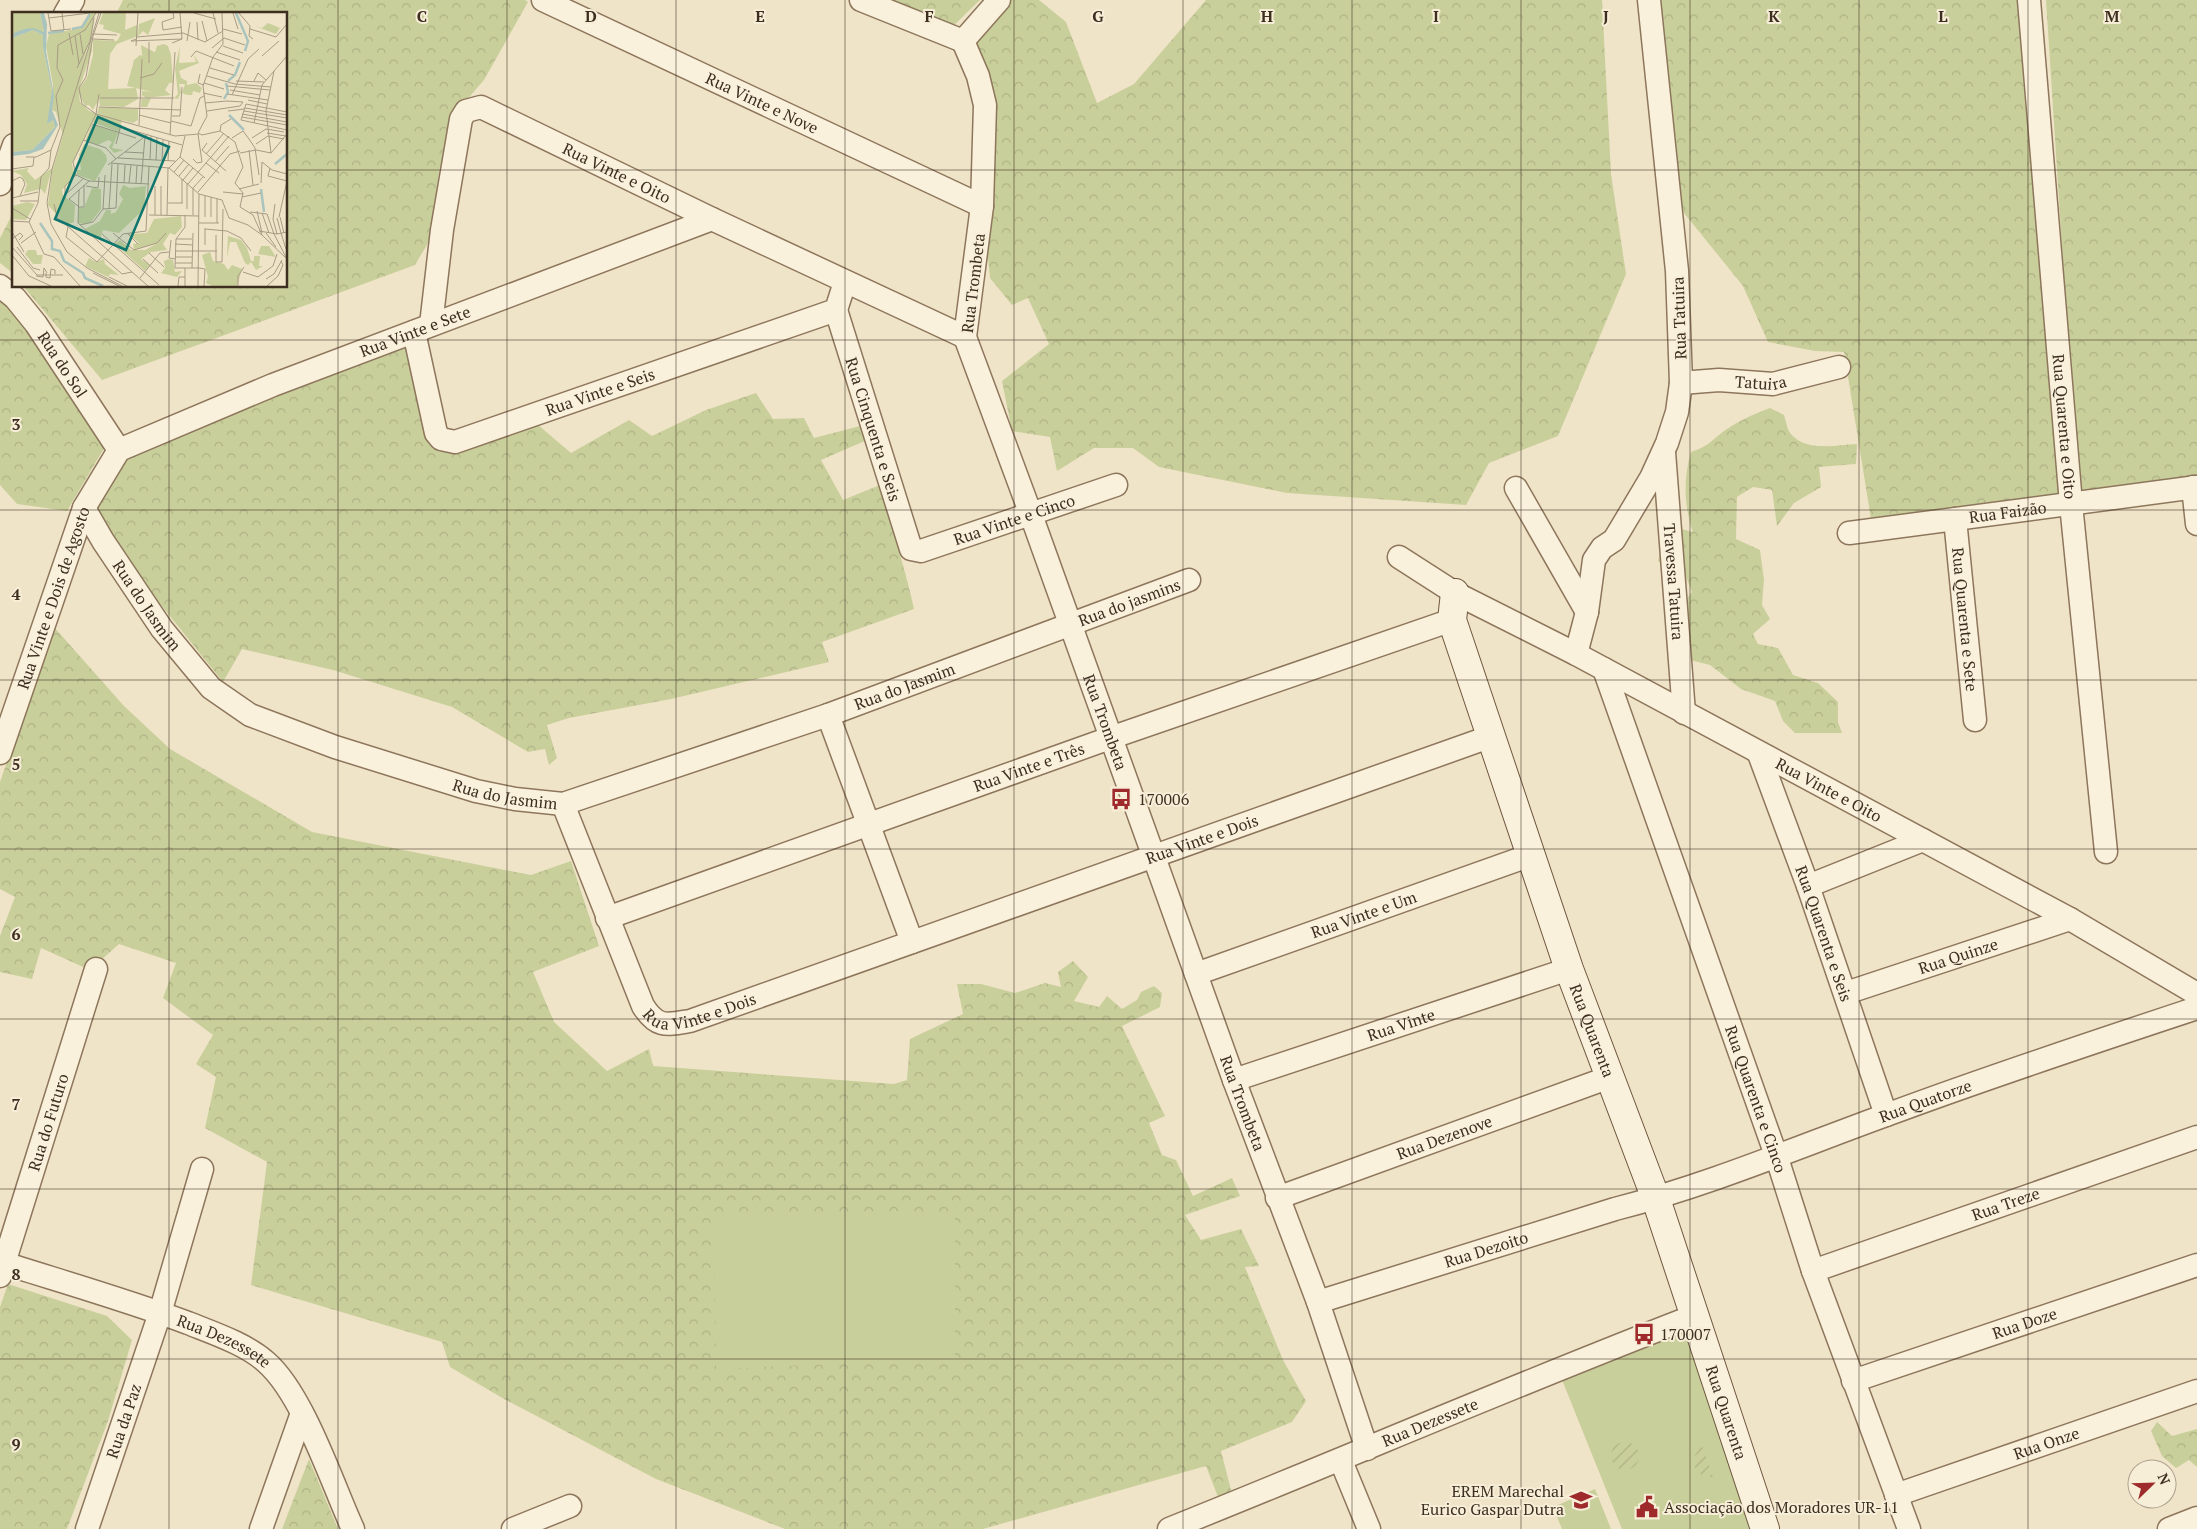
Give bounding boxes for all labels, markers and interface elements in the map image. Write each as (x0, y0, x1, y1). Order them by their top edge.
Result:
text: C (417, 5, 427, 27)
text: D (585, 5, 597, 27)
text: E (755, 5, 765, 27)
text: F (924, 5, 934, 27)
text: G (1092, 5, 1104, 27)
text: H (1261, 5, 1273, 27)
text: I (1433, 5, 1439, 27)
text: J (1603, 5, 1609, 27)
text: K (1768, 5, 1780, 27)
text: L (1938, 5, 1948, 27)
text: M (2105, 5, 2120, 27)
inset map (12, 12, 288, 288)
street label: Rua Vinte e Nove (702, 67, 822, 139)
street label: Rua Vinte e Oito (559, 137, 674, 208)
street label: Rua Trombeta (956, 232, 990, 334)
street label: Rua Tatuira (1667, 276, 1691, 360)
street label: Rua Vinte e Sete (357, 300, 474, 362)
street label: Rua do Sol (33, 327, 93, 402)
street label: Rua Quarenta e Oito (2048, 353, 2082, 500)
street label: Rua Cinquenta e Seis (840, 354, 906, 504)
street label: Rua Vinte e Seis (542, 363, 658, 421)
street label: Tatuira (1734, 370, 1789, 395)
text: 3 (11, 413, 21, 435)
street label: Rua Vinte e Cinco (951, 489, 1078, 550)
street label: Rua Faizão (1968, 496, 2048, 528)
street label: Rua Vinte e Dois de Agosto (12, 503, 95, 692)
street label: Travessa Tatuira (1658, 522, 1689, 641)
street label: Rua Quarenta e Sete (1947, 546, 1983, 693)
street label: Rua do Jasmim (108, 556, 187, 655)
street label: Rua do jasmins (1075, 573, 1184, 631)
text: 4 (11, 583, 21, 605)
street label: Rua do Jasmim (851, 657, 958, 715)
street label: Rua Trombeta (1078, 671, 1133, 773)
street label: Rua Vinte e Três (970, 737, 1087, 797)
street label: Rua Vinte e Oito (1772, 752, 1886, 827)
text: 5 (11, 753, 21, 775)
street label: Rua do Jasmim (450, 773, 559, 814)
bus stop icon: 170006 (1108, 786, 1134, 812)
place label: 170006 (1138, 788, 1190, 810)
street label: Rua Vinte e Dois (1143, 809, 1261, 869)
street label: Rua Quarenta e Seis (1790, 862, 1858, 1005)
street label: Rua Vinte e Um (1308, 885, 1420, 943)
text: 6 (11, 923, 21, 945)
street label: Rua Quinze (1915, 933, 2001, 979)
street label: Rua Quarenta (1565, 981, 1620, 1080)
street label: Rua Vinte e Dois (638, 987, 759, 1035)
street label: Rua Vinte (1364, 1003, 1438, 1046)
street label: Rua Quarenta e Cinco (1720, 1022, 1792, 1175)
street label: Rua Trombeta (1215, 1052, 1271, 1154)
street label: Rua do Futuro (22, 1071, 74, 1174)
street label: Rua Quatorze (1876, 1074, 1975, 1128)
text: 7 (11, 1093, 21, 1115)
street label: Rua Dezenove (1393, 1110, 1495, 1165)
street label: Rua Treze (1969, 1182, 2043, 1226)
street label: Rua Dezoito (1441, 1226, 1531, 1273)
text: 8 (11, 1263, 21, 1285)
street label: Rua Doze (1989, 1302, 2060, 1344)
street label: Rua Dezessete (174, 1309, 276, 1373)
bus stop icon: 170007 (1631, 1321, 1657, 1347)
place label: 170007 (1660, 1323, 1711, 1345)
street label: Rua Quarenta (1701, 1362, 1752, 1463)
street label: Rua da Paz (101, 1381, 146, 1461)
street label: Rua Dezessete (1378, 1392, 1481, 1452)
street label: Rua Onze (2010, 1422, 2082, 1465)
text: 9 (11, 1433, 21, 1455)
north arrow (2127, 1459, 2177, 1509)
text: N (2154, 1470, 2175, 1488)
place label: EREM Marechal Eurico Gaspar Dutra (1421, 1480, 1564, 1520)
school or university icon: EREM Marechal Eurico Gaspar Dutra (1568, 1487, 1594, 1513)
public building icon: Associação dos Moradores UR-11 (1634, 1494, 1660, 1520)
place label: Associação dos Moradores UR-11 (1664, 1496, 1899, 1518)

